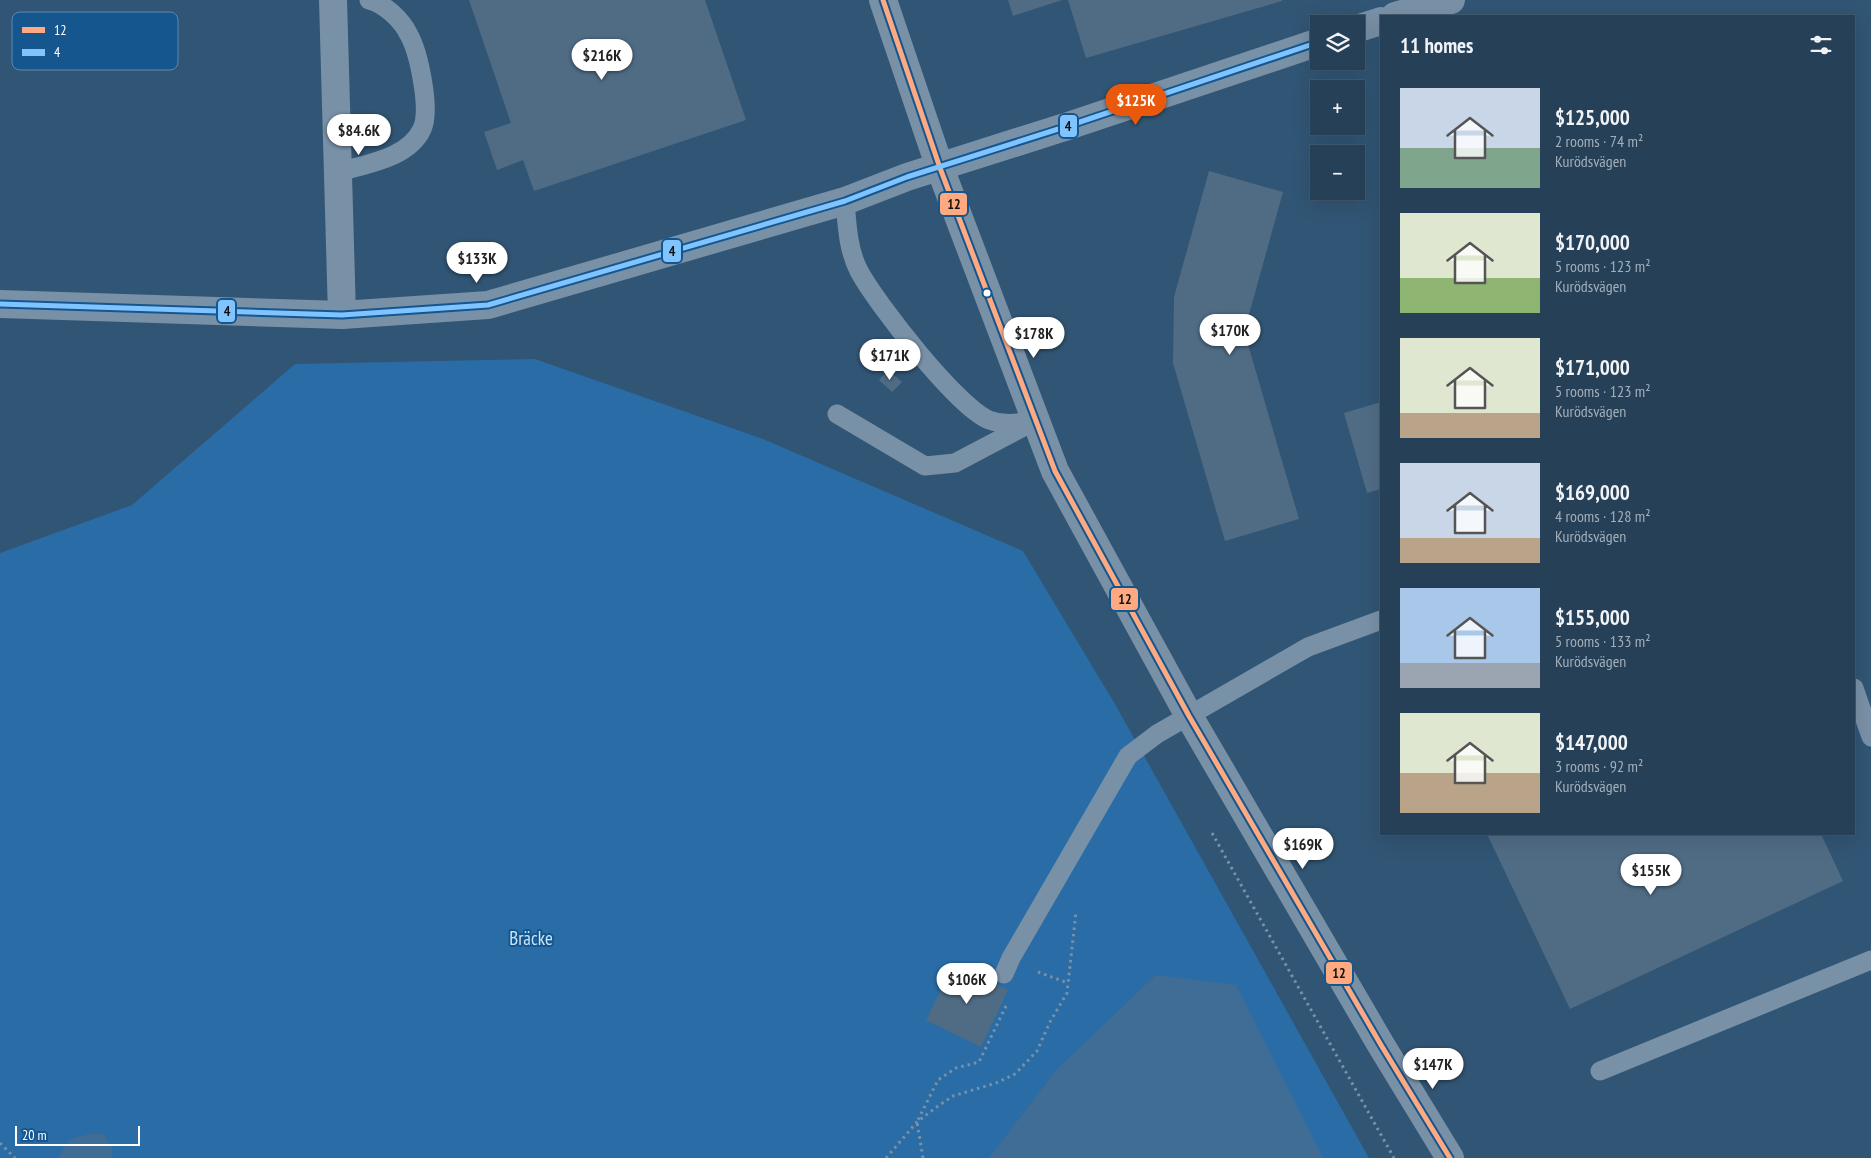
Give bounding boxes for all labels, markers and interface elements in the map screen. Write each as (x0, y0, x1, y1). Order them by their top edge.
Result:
legend (12, 12, 178, 70)
map controls (1310, 15, 1365, 200)
button: layers (1310, 15, 1365, 70)
text: 12 (54, 21, 67, 39)
icon: filters (1807, 31, 1835, 59)
text: 11 homes (1400, 32, 1473, 59)
pin: $216K (567, 38, 637, 81)
text: 4 (54, 43, 61, 61)
text: $216K (583, 45, 621, 65)
button: + (1310, 80, 1365, 135)
pin: $125K (1101, 84, 1171, 126)
text: $125K (1117, 90, 1155, 110)
text: $125,000 (1555, 104, 1630, 131)
icon: home (1440, 108, 1500, 168)
pin: $84.6K (318, 114, 400, 156)
line badge: 4 (1059, 114, 1078, 138)
text: 4 (1065, 117, 1072, 135)
text: $84.6K (338, 120, 380, 140)
text: 2 rooms · 74 m² (1555, 131, 1643, 151)
button: − (1310, 145, 1365, 200)
text: Kurödsvägen (1555, 151, 1626, 171)
line badge: 12 (939, 192, 968, 216)
text: 12 (947, 195, 961, 213)
text: $170,000 (1555, 229, 1630, 256)
icon: home (1440, 233, 1500, 293)
line badge: 4 (662, 239, 682, 263)
pin: $133K (442, 242, 512, 284)
text: 4 (669, 242, 676, 260)
text: $133K (458, 248, 496, 268)
text: 5 rooms · 123 m² (1555, 256, 1651, 276)
text: Kurödsvägen (1555, 276, 1626, 296)
unlabelled marker (982, 288, 992, 298)
line badge: 4 (217, 299, 236, 323)
text: 4 (224, 302, 231, 320)
pin: $170K (1195, 314, 1265, 356)
pin: $178K (999, 316, 1069, 359)
text: $170K (1211, 320, 1249, 340)
text: $178K (1015, 323, 1053, 343)
pin: $171K (855, 338, 925, 381)
text: $171K (871, 345, 909, 365)
text: $171,000 (1555, 354, 1630, 381)
icon: home (1440, 358, 1500, 418)
text: 5 rooms · 123 m² (1555, 381, 1651, 401)
text: Kurödsvägen (1555, 401, 1626, 421)
text: $169,000 (1555, 479, 1630, 506)
icon: home (1440, 483, 1500, 543)
text: 4 rooms · 128 m² (1555, 506, 1651, 526)
text: Kurödsvägen (1555, 526, 1626, 546)
line badge: 12 (1110, 587, 1139, 611)
text: 12 (1118, 590, 1132, 608)
text: $155,000 (1555, 604, 1630, 631)
icon: home (1440, 608, 1500, 668)
text: 5 rooms · 133 m² (1555, 631, 1651, 651)
text: Kurödsvägen (1555, 651, 1626, 671)
text: $147,000 (1555, 729, 1628, 756)
icon: home (1440, 733, 1500, 793)
text: 3 rooms · 92 m² (1555, 756, 1643, 776)
text: Kurödsvägen (1555, 776, 1626, 796)
pin: $169K (1268, 828, 1338, 870)
text: $169K (1284, 834, 1322, 854)
pin: $155K (1616, 854, 1686, 896)
text: $155K (1632, 860, 1670, 880)
park label: Bräcke (509, 926, 553, 950)
line badge: 12 (1325, 961, 1353, 985)
pin: $106K (932, 962, 1002, 1005)
text: 12 (1332, 964, 1346, 982)
text: $106K (948, 969, 986, 989)
pin: $147K (1398, 1048, 1468, 1090)
text: $147K (1414, 1054, 1452, 1074)
scale bar (15, 1123, 140, 1146)
text: 20 m (22, 1126, 47, 1144)

